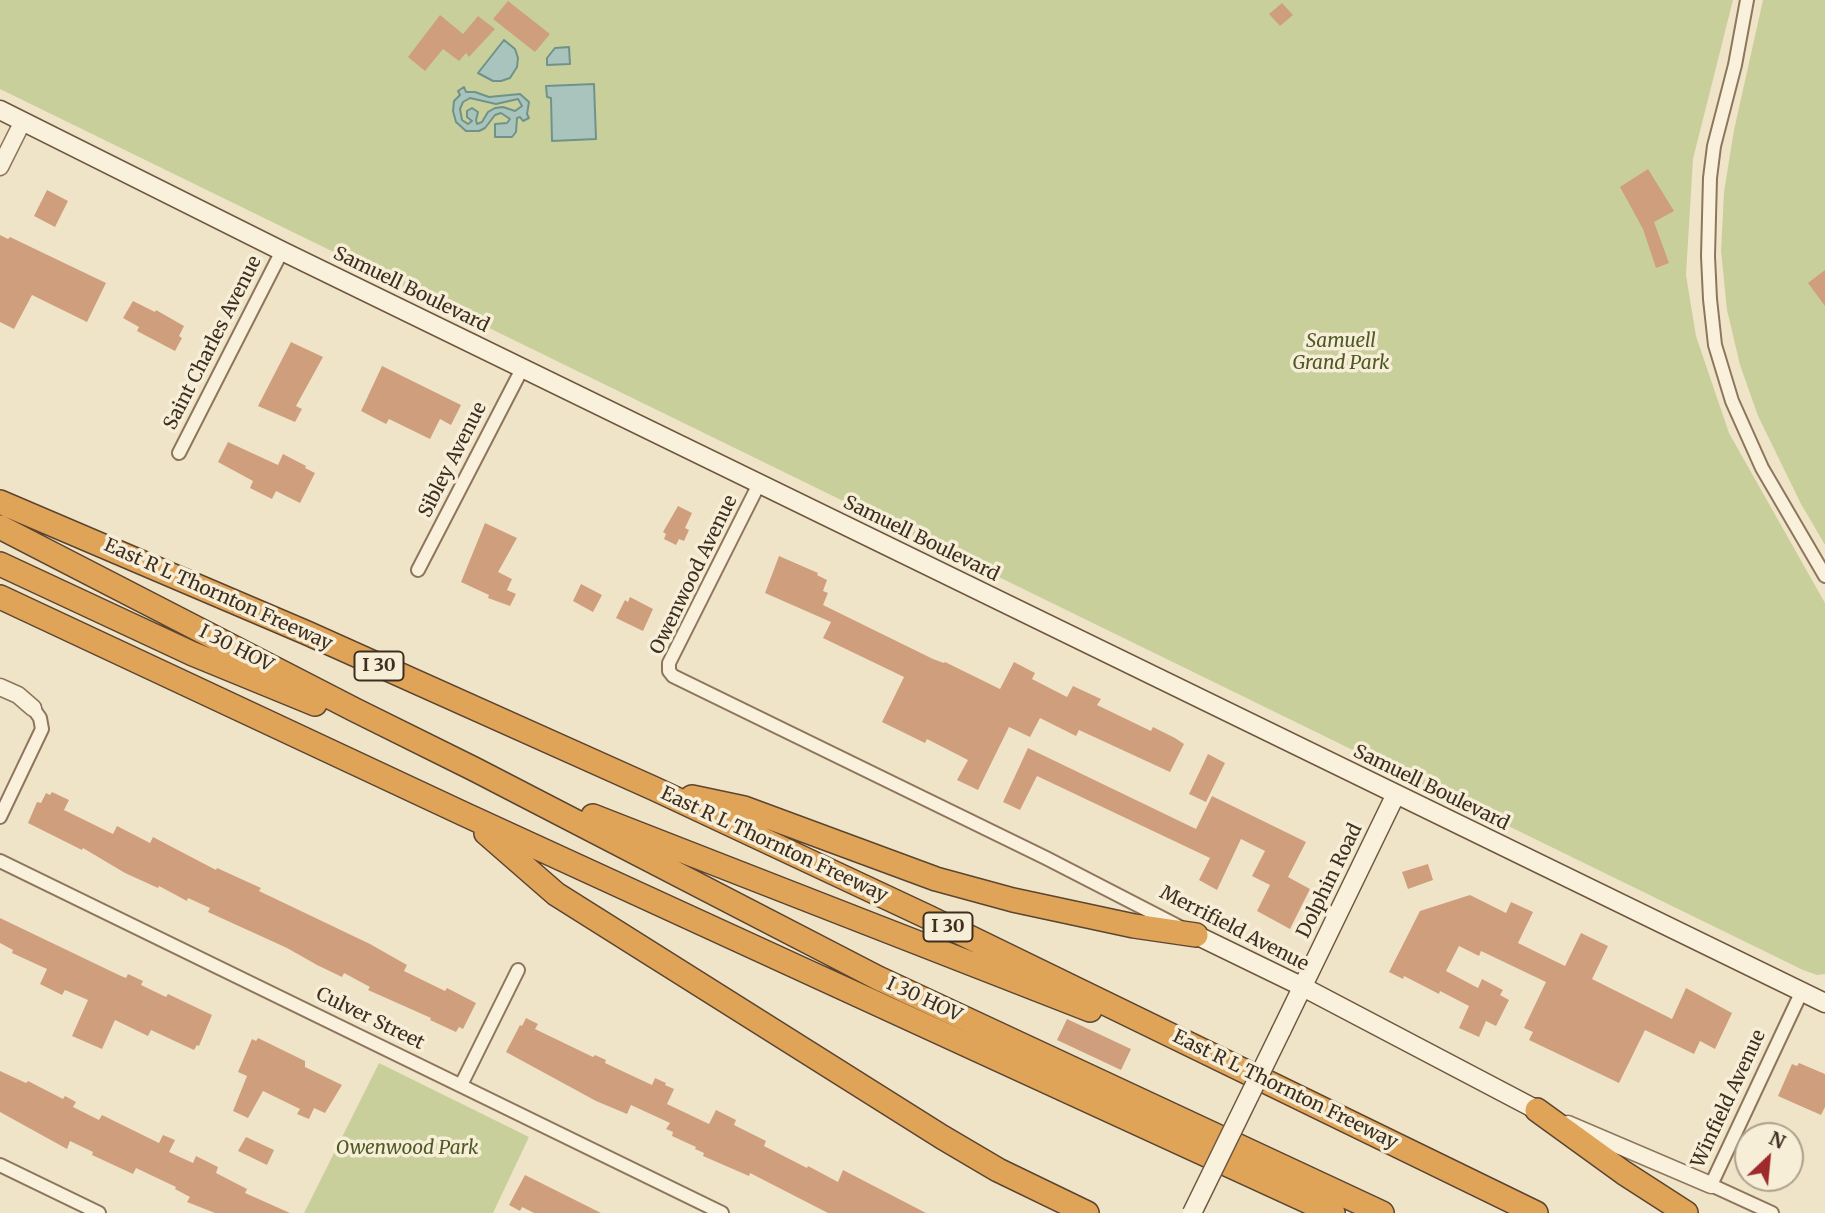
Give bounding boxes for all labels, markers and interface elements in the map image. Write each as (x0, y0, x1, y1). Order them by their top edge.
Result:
street label: Samuell Boulevard (329, 242, 493, 338)
street label: Saint Charles Avenue (159, 252, 267, 434)
park label: Samuell Grand Park (1293, 331, 1389, 375)
street label: Sibley Avenue (414, 399, 492, 521)
street label: Samuell Boulevard (839, 491, 1003, 587)
street label: Owenwood Avenue (646, 492, 742, 658)
street label: East R L Thornton Freeway (100, 534, 336, 656)
street label: I 30 HOV (195, 621, 277, 677)
road number: I 30 (354, 652, 404, 680)
street label: Samuell Boulevard (1349, 740, 1513, 836)
street label: East R L Thornton Freeway (657, 782, 891, 908)
street label: Dolphin Road (1292, 820, 1368, 942)
street label: Merrifield Avenue (1156, 882, 1312, 976)
road number: I 30 (923, 912, 972, 942)
street label: I 30 HOV (883, 973, 965, 1027)
street label: Culver Street (312, 983, 428, 1055)
street label: East R L Thornton Freeway (1169, 1025, 1401, 1155)
street label: Winfield Avenue (1687, 1026, 1771, 1172)
north arrow (1734, 1122, 1804, 1192)
text: N (1765, 1126, 1789, 1154)
park label: Owenwood Park (336, 1138, 478, 1160)

